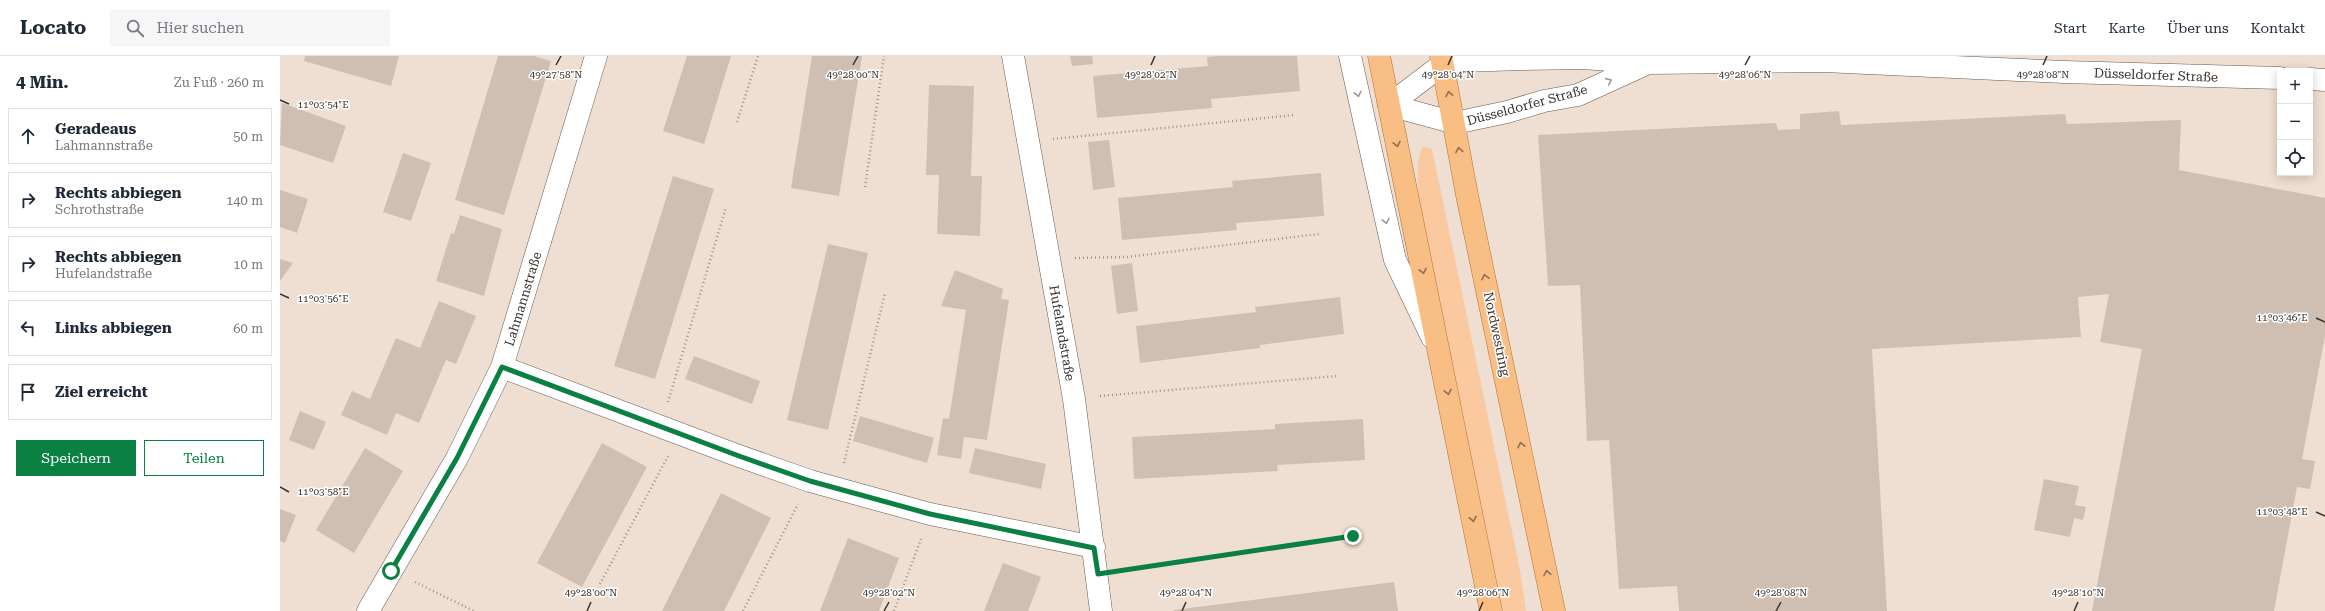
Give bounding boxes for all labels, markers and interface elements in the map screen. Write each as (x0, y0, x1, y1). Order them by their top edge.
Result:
search box (110, 10, 390, 46)
text: Locato (20, 16, 86, 39)
icon: search (124, 17, 146, 39)
text: Hier suchen (156, 19, 244, 37)
text: Start (2054, 20, 2087, 36)
text: Karte (2109, 20, 2145, 36)
text: Über uns (2167, 20, 2229, 36)
text: Kontakt (2251, 20, 2305, 36)
street label: Düsseldorfer Straße (2094, 65, 2218, 85)
map controls (2277, 68, 2313, 176)
button: + (2277, 68, 2313, 104)
text: 49°27'58"N (530, 69, 582, 80)
text: 49°28'00"N (827, 69, 879, 80)
text: 49°28'02"N (1125, 69, 1177, 80)
text: 49°28'04"N (1422, 69, 1474, 80)
text: 49°28'06"N (1719, 69, 1771, 80)
text: 49°28'08"N (2017, 69, 2069, 80)
text: 4 Min. (16, 72, 69, 92)
text: Zu Fuß · 260 m (174, 75, 264, 90)
one-way arrow (1604, 78, 1612, 86)
street label: Düsseldorfer Straße (1465, 82, 1589, 128)
one-way arrow (1354, 91, 1362, 97)
one-way arrow (1445, 91, 1453, 97)
text: 11°03'54"E (297, 99, 349, 110)
button: − (2277, 104, 2313, 140)
text: Geradeaus (55, 120, 136, 138)
icon: ahead (17, 125, 39, 147)
text: 50 m (233, 129, 263, 144)
text: Lahmannstraße (55, 138, 153, 153)
one-way arrow (1392, 140, 1400, 147)
button: locate (2277, 140, 2313, 176)
one-way arrow (1456, 146, 1464, 153)
text: Rechts abbiegen (55, 184, 182, 202)
icon: right (17, 189, 39, 211)
text: 140 m (226, 193, 263, 208)
text: Schrothstraße (55, 202, 144, 217)
one-way arrow (1382, 218, 1390, 224)
text: Rechts abbiegen (55, 248, 182, 266)
street label: Lahmannstraße (502, 250, 544, 348)
icon: right (17, 253, 39, 275)
text: 10 m (233, 257, 263, 272)
text: Hufelandstraße (55, 266, 152, 281)
one-way arrow (1418, 268, 1426, 274)
one-way arrow (1481, 274, 1489, 280)
street label: Hufelandstraße (1046, 284, 1078, 382)
street label: Nordwestring (1481, 291, 1513, 378)
text: 11°03'56"E (297, 293, 349, 304)
text: 11°03'46"E (2256, 312, 2308, 323)
icon: left (17, 317, 39, 339)
text: Links abbiegen (55, 319, 172, 337)
text: 60 m (233, 321, 263, 336)
icon: arrive (17, 381, 39, 403)
text: Ziel erreicht (55, 383, 148, 401)
one-way arrow (1443, 389, 1451, 395)
button: Speichern (16, 440, 136, 476)
button: Teilen (144, 440, 264, 476)
one-way arrow (1517, 442, 1525, 448)
text: 11°03'58"E (297, 486, 349, 497)
text: 11°03'48"E (2256, 506, 2308, 517)
one-way arrow (1469, 516, 1477, 523)
route end (1344, 527, 1362, 545)
route start (382, 562, 400, 580)
one-way arrow (1543, 570, 1551, 576)
text: 49°28'00"N (565, 587, 617, 598)
text: 49°28'02"N (863, 587, 915, 598)
text: 49°28'04"N (1160, 587, 1212, 598)
text: 49°28'06"N (1457, 587, 1509, 598)
text: 49°28'08"N (1755, 587, 1807, 598)
text: 49°28'10"N (2052, 587, 2104, 598)

